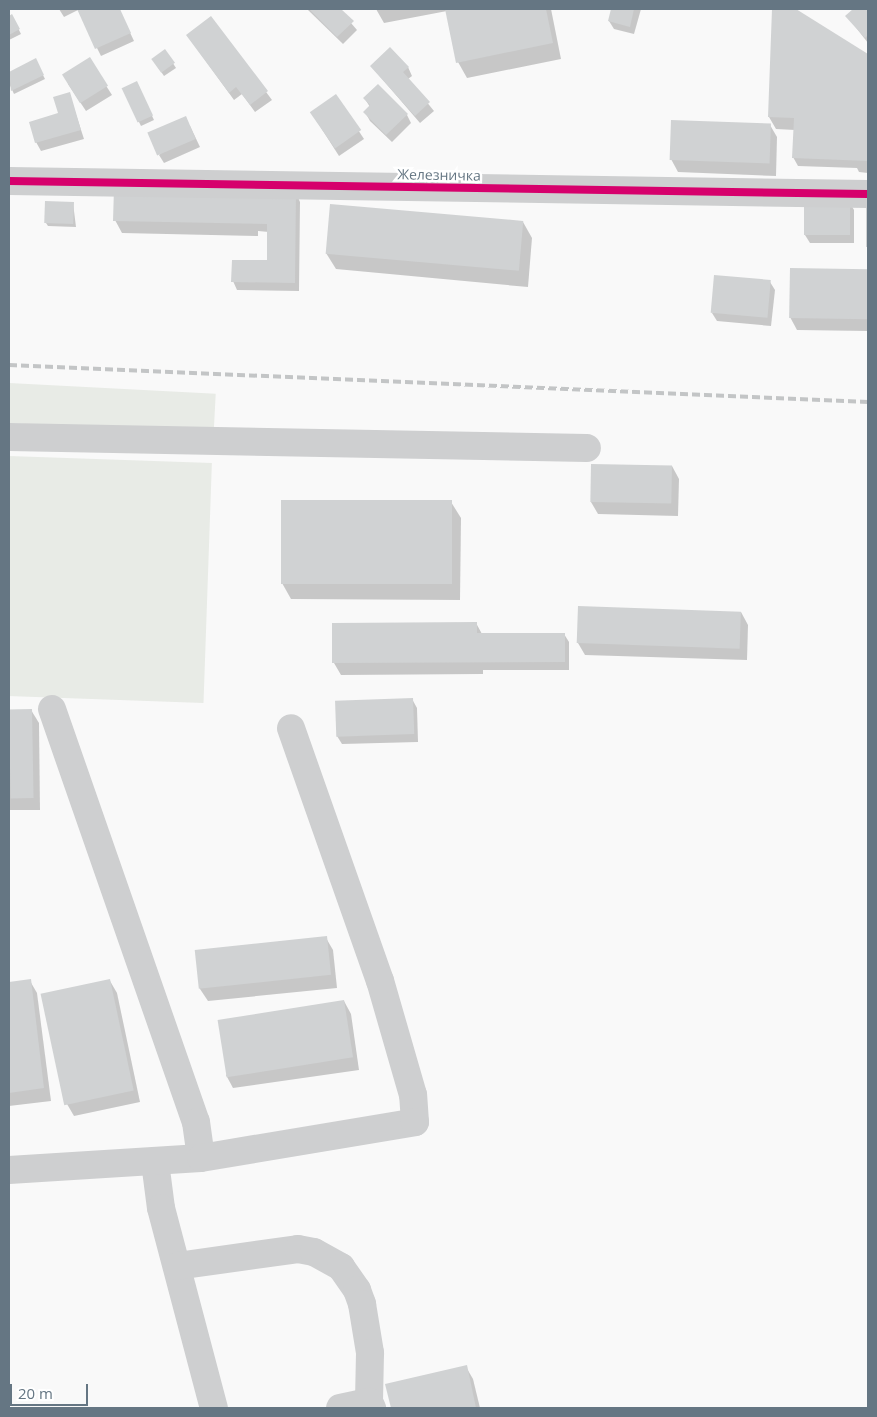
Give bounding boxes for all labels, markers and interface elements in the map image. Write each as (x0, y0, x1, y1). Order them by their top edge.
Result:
street label: Железничка (397, 166, 481, 184)
scale bar (12, 1374, 90, 1406)
text: 20 m (18, 1383, 53, 1403)

